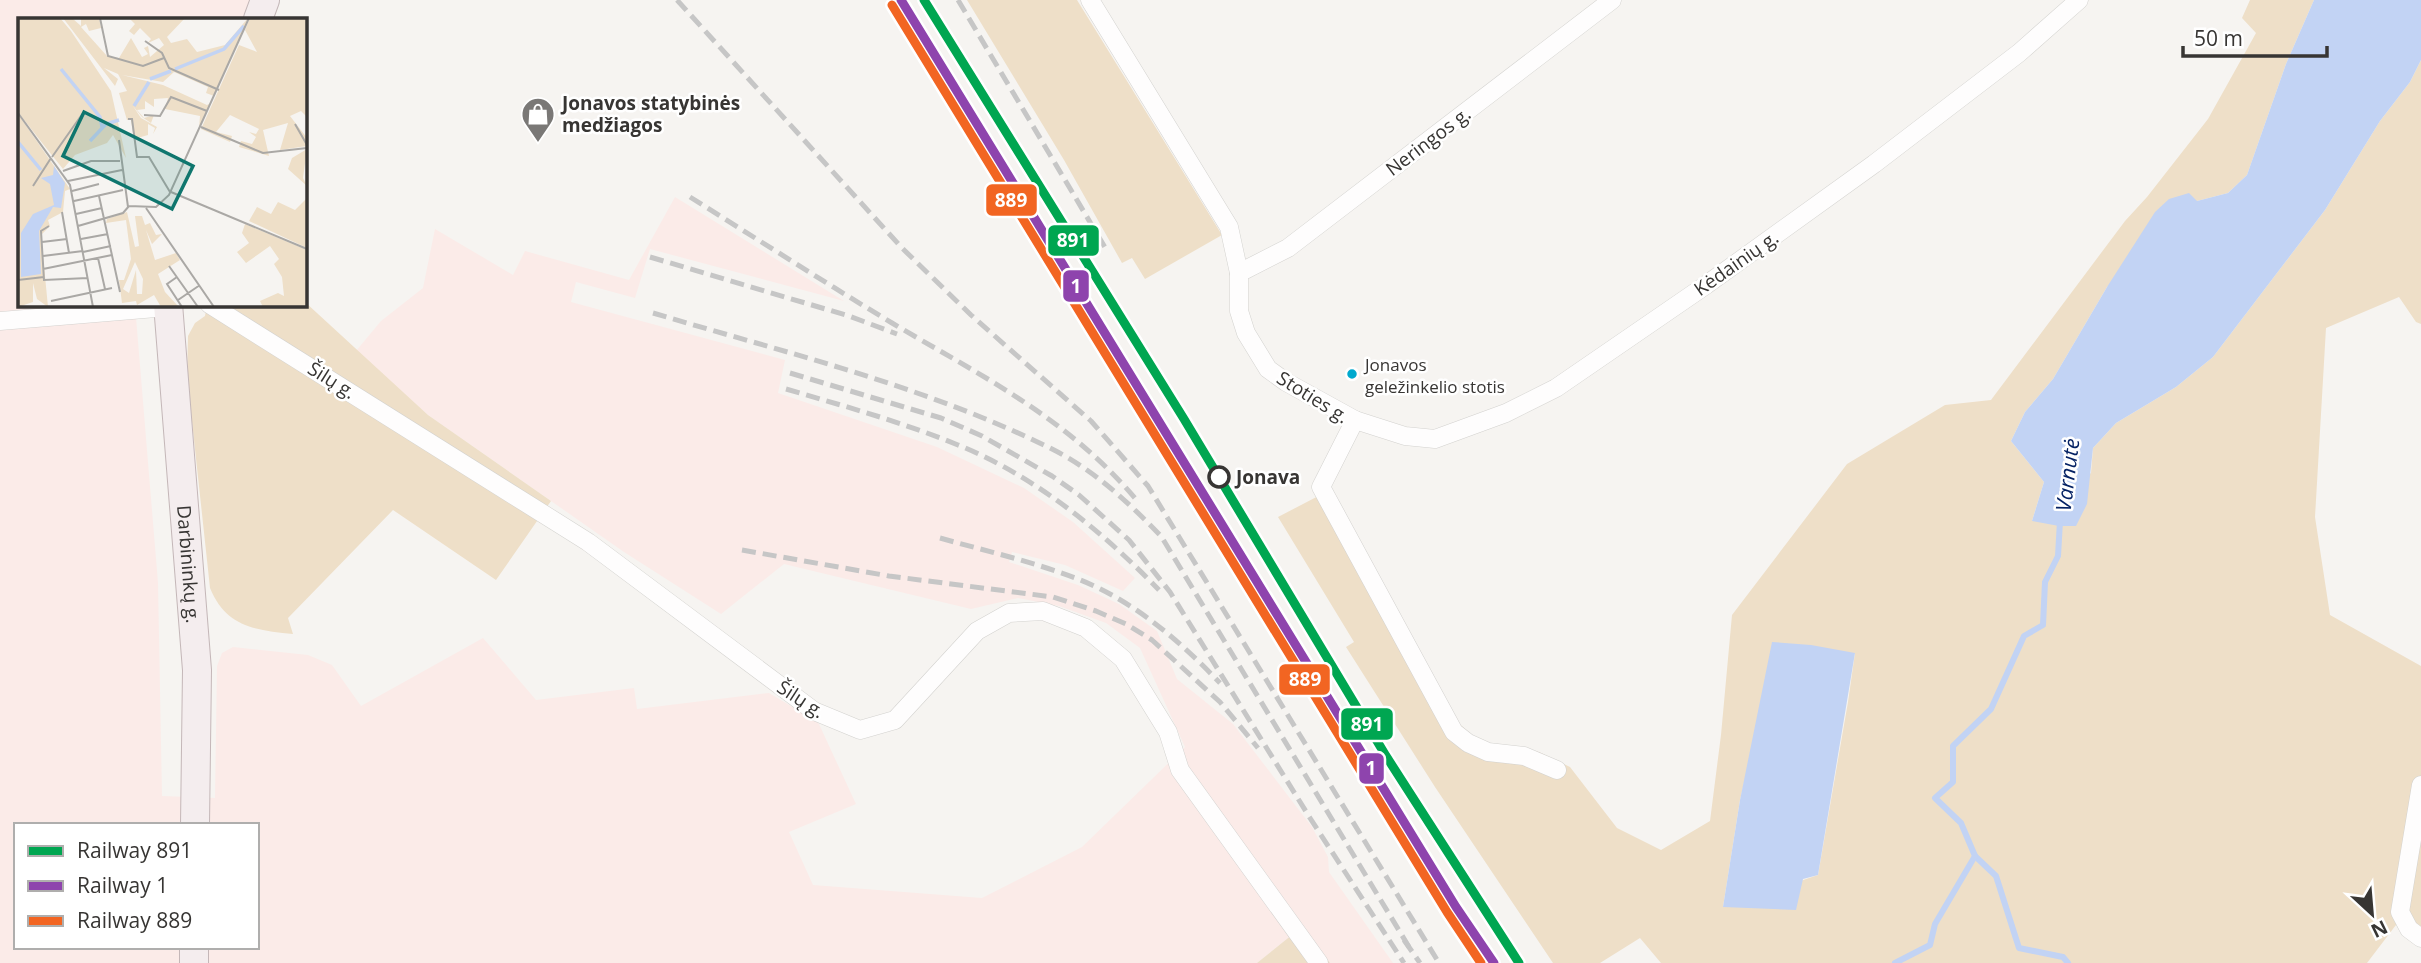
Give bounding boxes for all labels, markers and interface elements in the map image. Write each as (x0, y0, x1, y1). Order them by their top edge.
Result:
scale bar (2183, 14, 2326, 58)
inset map (18, 18, 306, 306)
text: 50 m (2194, 24, 2243, 52)
place label: Jonavos statybinės medžiagos (560, 90, 740, 138)
shop icon: Jonavos statybinės medžiagos (519, 95, 557, 144)
street label: Neringos g. (1380, 100, 1476, 182)
line badge: 889 (985, 183, 1038, 217)
text: 889 (995, 187, 1027, 213)
line badge: 891 (1047, 224, 1100, 257)
street label: Kėdainių g. (1689, 224, 1783, 302)
text: 891 (1057, 227, 1089, 253)
line badge: 1 (1062, 269, 1090, 303)
text: 1 (1071, 273, 1081, 299)
place label: Jonavos geležinkelio stotis (1363, 353, 1505, 398)
street label: Šilų g. (303, 355, 361, 405)
street label: Stoties g. (1272, 365, 1354, 429)
marker: Jonavos geležinkelio stotis (1345, 367, 1359, 381)
water label: Varnutė (2049, 437, 2085, 513)
place label: Jonava (1234, 464, 1300, 490)
marker: Jonava (1208, 466, 1230, 488)
street label: Darbininkų g. (171, 504, 206, 624)
line badge: 889 (1278, 663, 1331, 696)
text: 889 (1289, 666, 1321, 692)
street label: Šilų g. (772, 674, 830, 724)
line badge: 891 (1340, 707, 1394, 741)
text: 891 (1351, 711, 1383, 737)
line badge: 1 (1358, 752, 1385, 785)
text: 1 (1366, 755, 1376, 781)
legend (14, 823, 259, 949)
text: Railway 891 (77, 836, 192, 864)
text: Railway 1 (77, 871, 168, 899)
north arrow (2337, 879, 2407, 949)
text: Railway 889 (77, 906, 192, 934)
text: N (2367, 914, 2392, 944)

